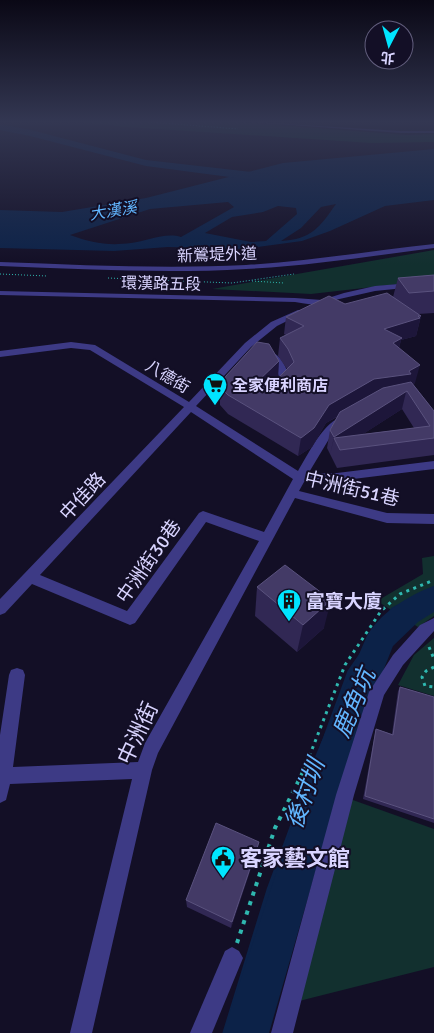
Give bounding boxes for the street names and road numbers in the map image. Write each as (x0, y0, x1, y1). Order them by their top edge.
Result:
street label: 新鶯堤外道 (177, 244, 257, 266)
street label: 環漢路五段 (121, 273, 201, 295)
street label: 八德街 (142, 356, 193, 398)
street label: 中洲街51巷 (302, 466, 402, 512)
street label: 中佳路 (55, 468, 111, 526)
street label: 中洲街30巷 (111, 515, 186, 608)
street label: 中洲街 (111, 698, 164, 769)

